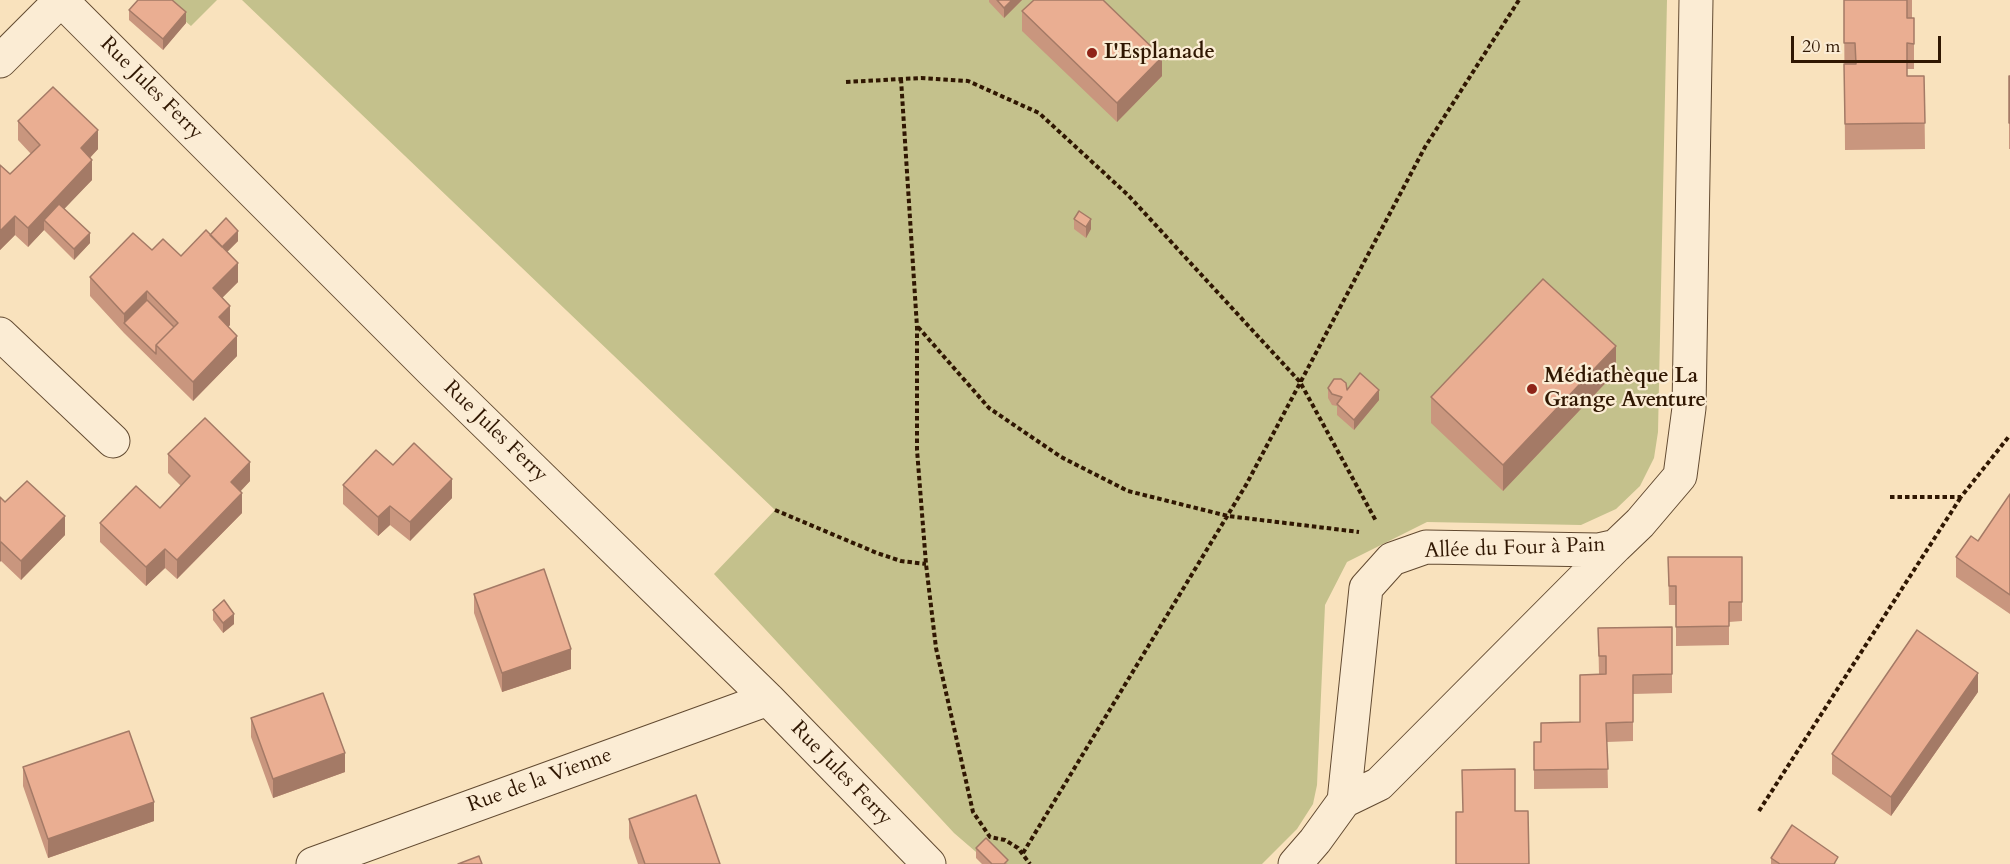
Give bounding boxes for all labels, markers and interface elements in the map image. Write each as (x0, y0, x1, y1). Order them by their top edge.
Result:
scale bar (1794, 24, 1944, 62)
street label: Rue Jules Ferry (94, 32, 208, 146)
text: 20 m (1802, 34, 1841, 59)
place label: L'Esplanade (1104, 40, 1215, 66)
marker: L'Esplanade (1085, 46, 1099, 60)
place label: Médiathèque La Grange Aventure (1544, 364, 1706, 414)
street label: Rue Jules Ferry (438, 376, 552, 488)
marker: Médiathèque La Grange Aventure (1525, 382, 1539, 396)
street label: Allée du Four à Pain (1424, 533, 1606, 565)
street label: Rue Jules Ferry (785, 717, 897, 831)
street label: Rue de la Vienne (464, 743, 616, 819)

